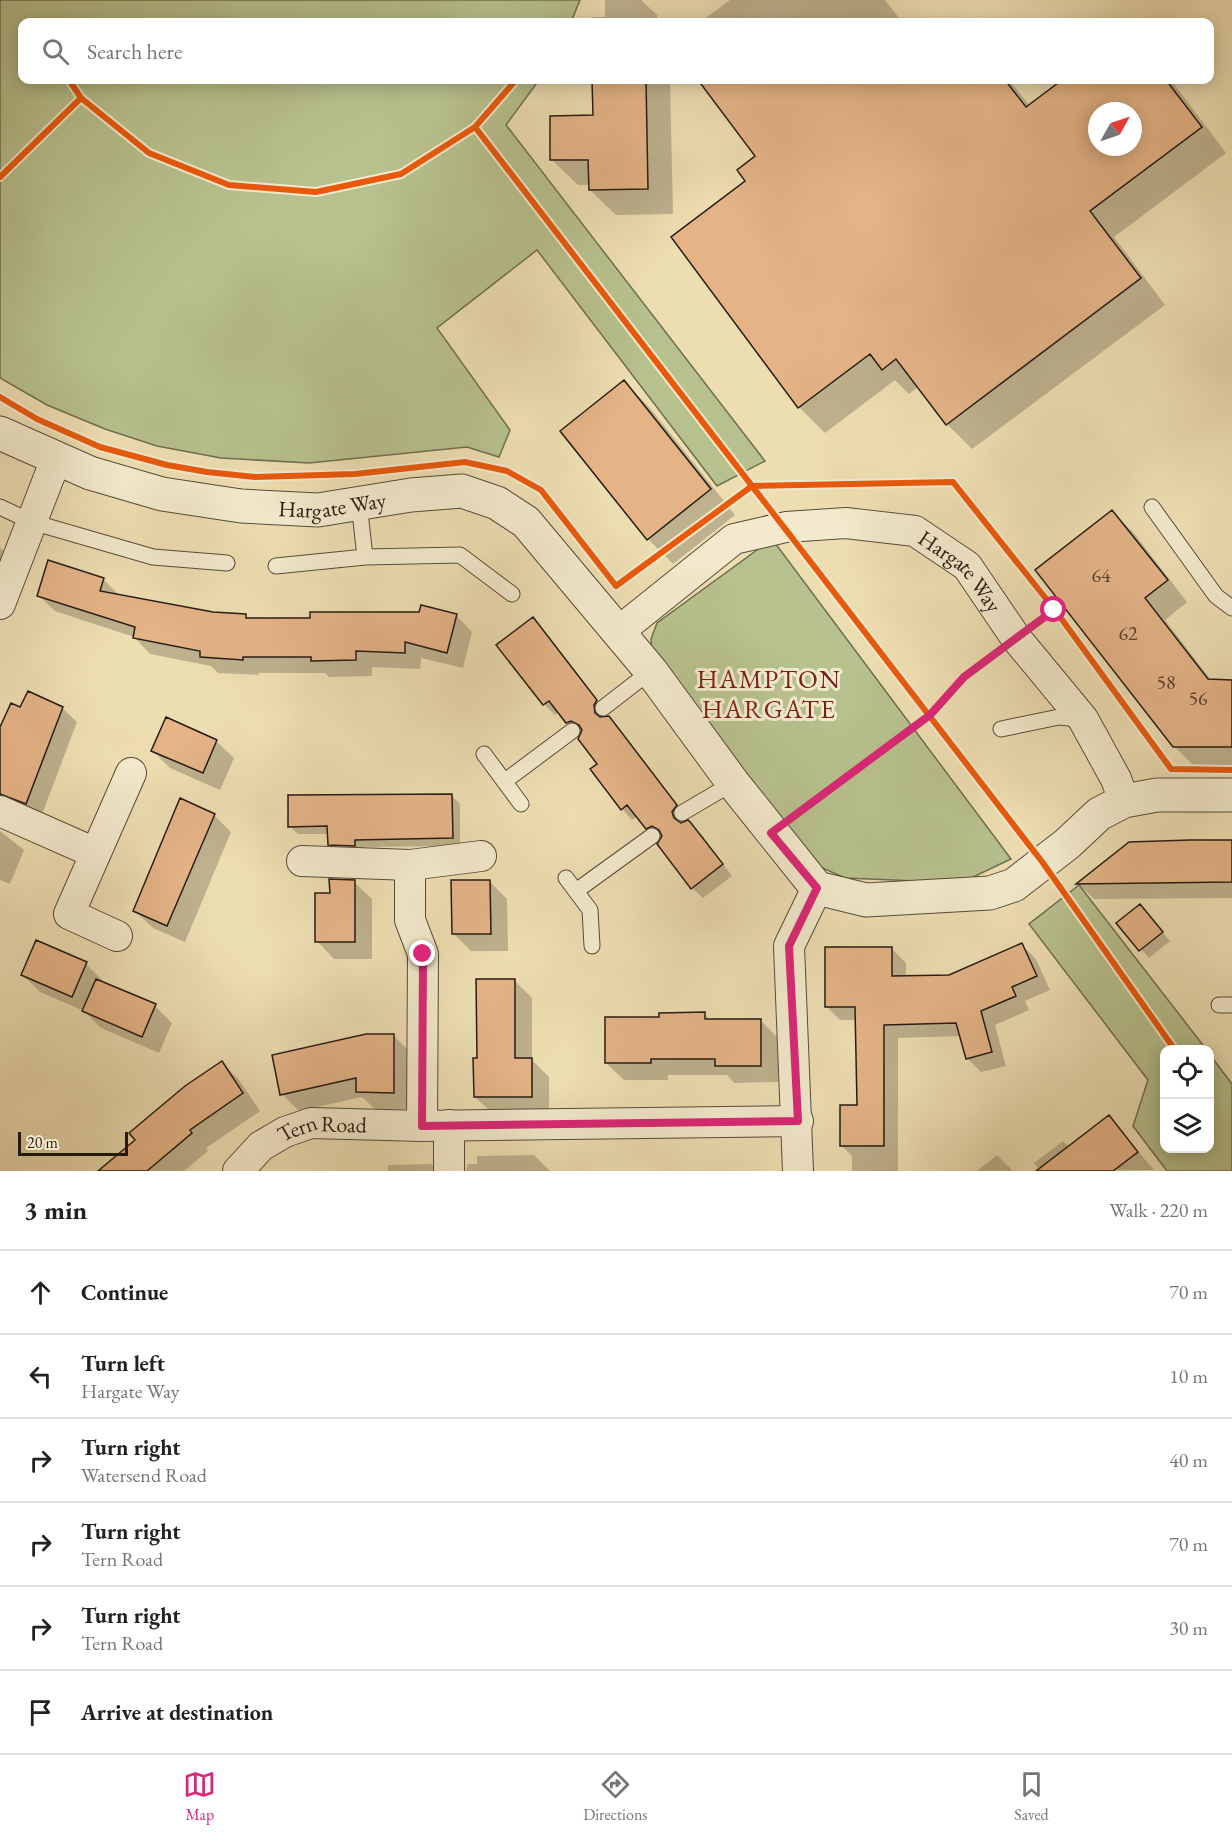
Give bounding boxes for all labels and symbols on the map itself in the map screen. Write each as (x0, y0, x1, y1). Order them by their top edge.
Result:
north arrow (1088, 102, 1142, 156)
street label: Hargate Way (278, 485, 388, 525)
street label: Hargate Way (913, 523, 1009, 618)
house number: 64 (1091, 562, 1111, 588)
route start (1040, 596, 1066, 622)
house number: 62 (1118, 620, 1138, 646)
district label: HAMPTON HARGATE (697, 662, 841, 726)
house number: 58 (1156, 669, 1176, 695)
house number: 56 (1188, 685, 1208, 711)
route end (409, 940, 435, 966)
street label: Tern Road (272, 1107, 368, 1148)
scale bar (18, 1129, 128, 1156)

